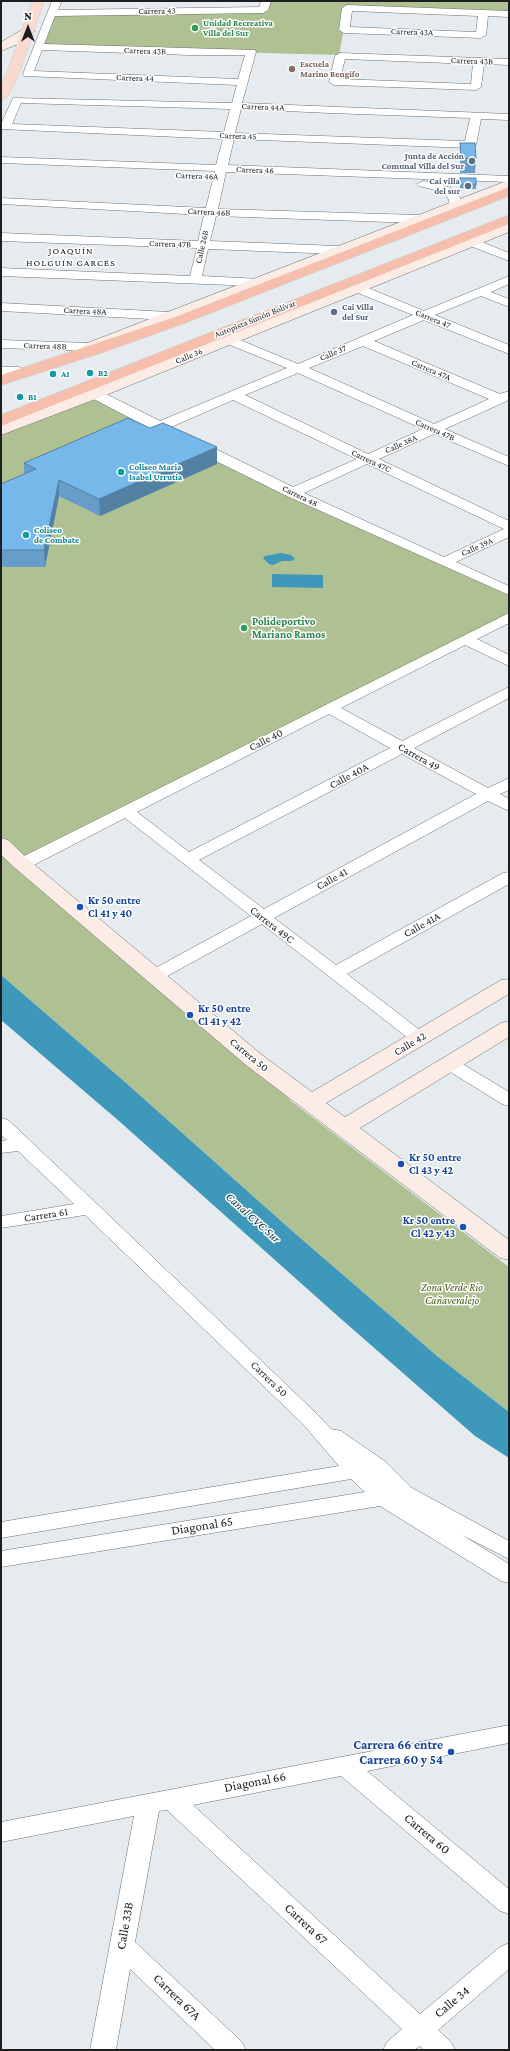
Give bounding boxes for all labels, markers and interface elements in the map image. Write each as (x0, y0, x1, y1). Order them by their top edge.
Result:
street label: Carrera 43 (138, 5, 176, 17)
north arrow (8, 8, 48, 48)
text: N (24, 10, 32, 22)
place label: Unidad Recreativa Villa del Sur (203, 18, 273, 39)
marker: Unidad Recreativa Villa del Sur (190, 23, 200, 33)
street label: Carrera 43A (391, 26, 433, 38)
street label: Carrera 43B (124, 45, 166, 57)
street label: Carrera 43B (451, 55, 493, 67)
place label: Escuela Marino Rengifo (300, 59, 359, 80)
marker: Escuela Marino Rengifo (287, 64, 297, 74)
street label: Carrera 44 (116, 72, 154, 84)
street label: Carrera 44A (241, 101, 285, 113)
street label: Carrera 45 (219, 130, 257, 142)
place label: Junta de Acción Comunal Villa del Sur (381, 151, 464, 172)
marker: Junta de Acción Comunal Villa del Sur (467, 156, 477, 166)
street label: Carrera 46 (236, 164, 274, 176)
street label: Carrera 46A (175, 170, 219, 182)
place label: Cai villa del sur (429, 176, 460, 197)
marker: Cai villa del sur (463, 181, 473, 191)
street label: Carrera 46B (187, 205, 231, 219)
street label: Calle 26B (193, 229, 211, 265)
street label: Carrera 47B (149, 238, 191, 250)
district label: JOAQUÍN HOLGUÍN GARCÉS (26, 245, 116, 268)
street label: Autopista Simón Bolívar (213, 298, 297, 340)
place label: Cai Villa del Sur (342, 302, 374, 323)
street label: Carrera 48A (63, 304, 107, 318)
marker: Cai Villa del Sur (329, 307, 339, 317)
street label: Carrera 47 (414, 307, 452, 331)
street label: Carrera 48B (23, 340, 67, 352)
street label: Calle 37 (318, 343, 348, 363)
street label: Calle 36 (174, 346, 204, 366)
street label: Carrera 47A (410, 357, 452, 383)
marker: B2 (85, 368, 95, 378)
place label: B2 (98, 368, 108, 378)
marker: A1 (48, 369, 58, 379)
place label: A1 (61, 369, 70, 379)
marker: B1 (15, 392, 25, 402)
place label: B1 (28, 392, 37, 402)
street label: Carrera 47B (414, 417, 456, 443)
street label: Calle 38A (383, 432, 419, 456)
street label: Carrera 47C (350, 447, 392, 475)
place label: Coliseo Maria Isabel Urrutia (129, 462, 182, 483)
marker: Coliseo Maria Isabel Urrutia (116, 467, 126, 477)
street label: Carrera 48 (281, 483, 319, 509)
place label: Coliseo de Combate (34, 525, 79, 546)
marker: Coliseo de Combate (21, 530, 31, 540)
street label: Calle 39A (459, 535, 495, 559)
place label: Polideportivo Mariano Ramos (252, 615, 326, 641)
marker: Polideportivo Mariano Ramos (239, 623, 249, 633)
street label: Calle 40 (247, 726, 285, 754)
street label: Carrera 49 (396, 740, 442, 774)
street label: Calle 40A (327, 760, 371, 792)
street label: Calle 41 (314, 865, 350, 893)
place label: Kr 50 entre Cl 41 y 40 (88, 894, 140, 920)
marker: Kr 50 entre Cl 41 y 40 (75, 902, 85, 912)
street label: Carrera 49C (247, 904, 297, 946)
street label: Calle 41A (401, 910, 443, 940)
place label: Kr 50 entre Cl 41 y 42 (198, 1002, 250, 1028)
marker: Kr 50 entre Cl 41 y 42 (185, 1010, 195, 1020)
street label: Calle 42 (392, 1029, 428, 1059)
street label: Carrera 50 (227, 1035, 271, 1075)
place label: Kr 50 entre Cl 43 y 42 (409, 1151, 461, 1177)
marker: Kr 50 entre Cl 43 y 42 (396, 1159, 406, 1169)
water label: Canal CVC Sur (223, 1190, 283, 1246)
street label: Carrera 61 (23, 1205, 69, 1225)
place label: Kr 50 entre Cl 42 y 43 (403, 1214, 455, 1240)
marker: Kr 50 entre Cl 42 y 43 (458, 1222, 468, 1232)
park label: Zona Verde Rio Cañaveralejo (421, 1281, 483, 1307)
street label: Carrera 50 (248, 1358, 290, 1400)
street label: Diagonal 65 (170, 1513, 234, 1539)
place label: Carrera 66 entre Carrera 60 y 54 (353, 1737, 443, 1768)
marker: Carrera 66 entre Carrera 60 y 54 (446, 1747, 456, 1757)
street label: Diagonal 66 (223, 1768, 287, 1796)
street label: Carrera 60 (401, 1810, 453, 1858)
street label: Carrera 67 (281, 1900, 331, 1948)
street label: Calle 33B (113, 1901, 137, 1951)
street label: Carrera 67A (150, 1970, 204, 2024)
street label: Calle 34 (431, 1983, 473, 2021)

